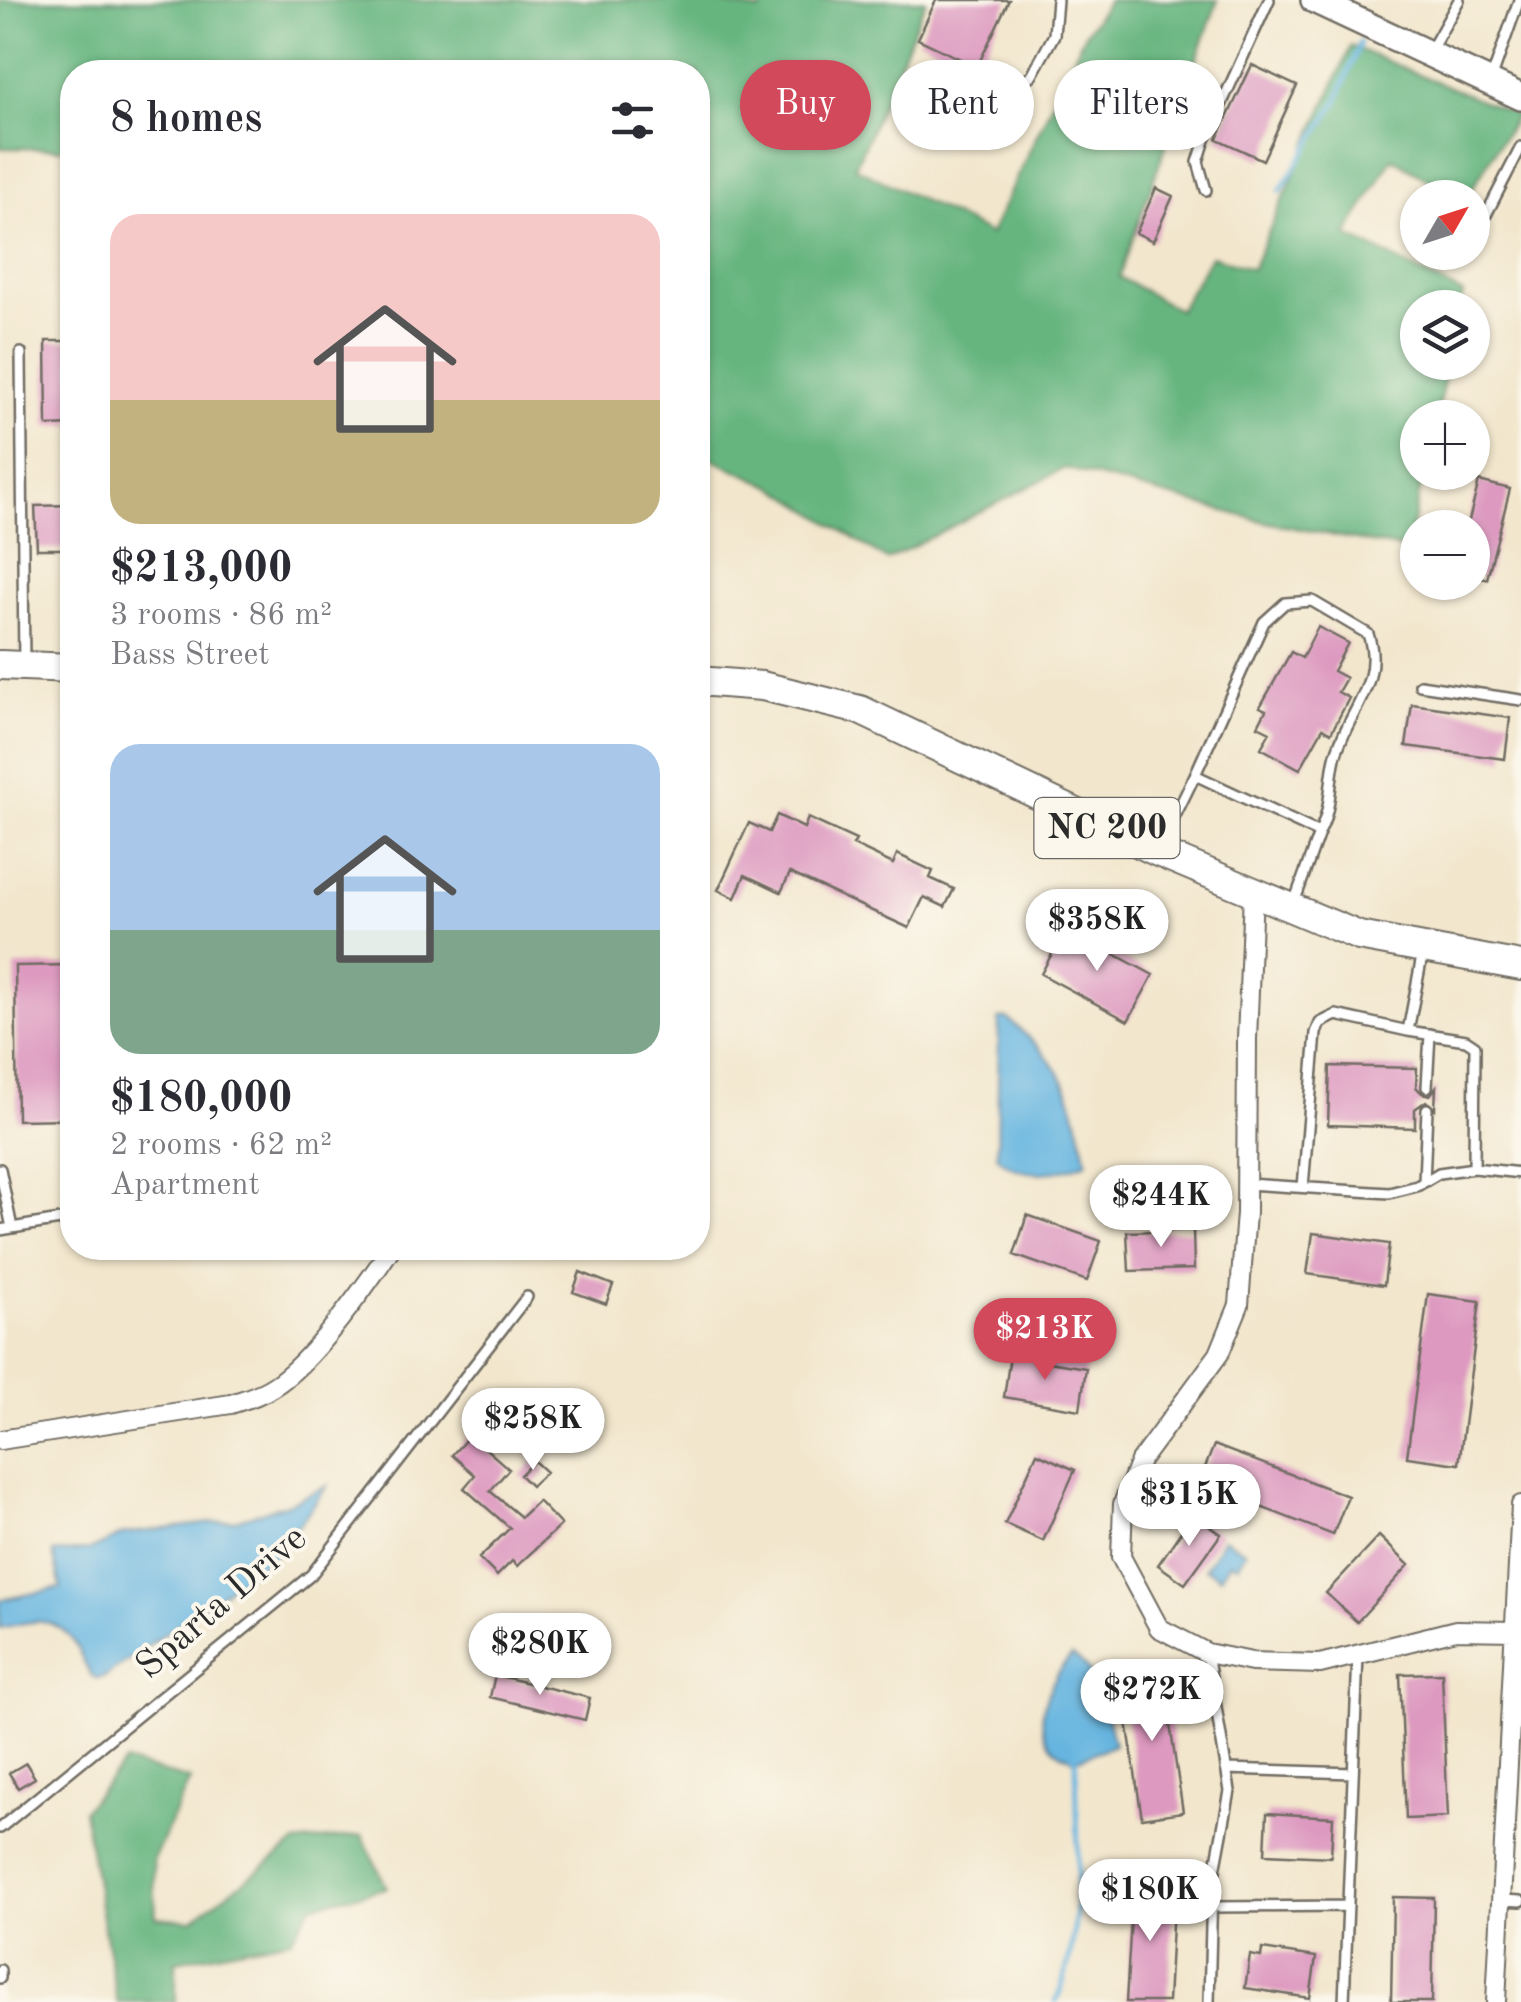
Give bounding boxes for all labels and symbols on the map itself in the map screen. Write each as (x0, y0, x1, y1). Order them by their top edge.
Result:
north arrow (1400, 180, 1490, 270)
road number: NC 200 (1034, 798, 1180, 858)
pin: $358K (1027, 889, 1167, 974)
pin: $244K (1091, 1165, 1231, 1250)
pin: $213K (975, 1298, 1115, 1383)
pin: $258K (463, 1388, 603, 1473)
pin: $315K (1119, 1464, 1259, 1549)
street label: Sparta Drive (130, 1519, 314, 1687)
pin: $280K (470, 1613, 610, 1698)
pin: $272K (1082, 1659, 1222, 1744)
pin: $180K (1080, 1859, 1220, 1944)

